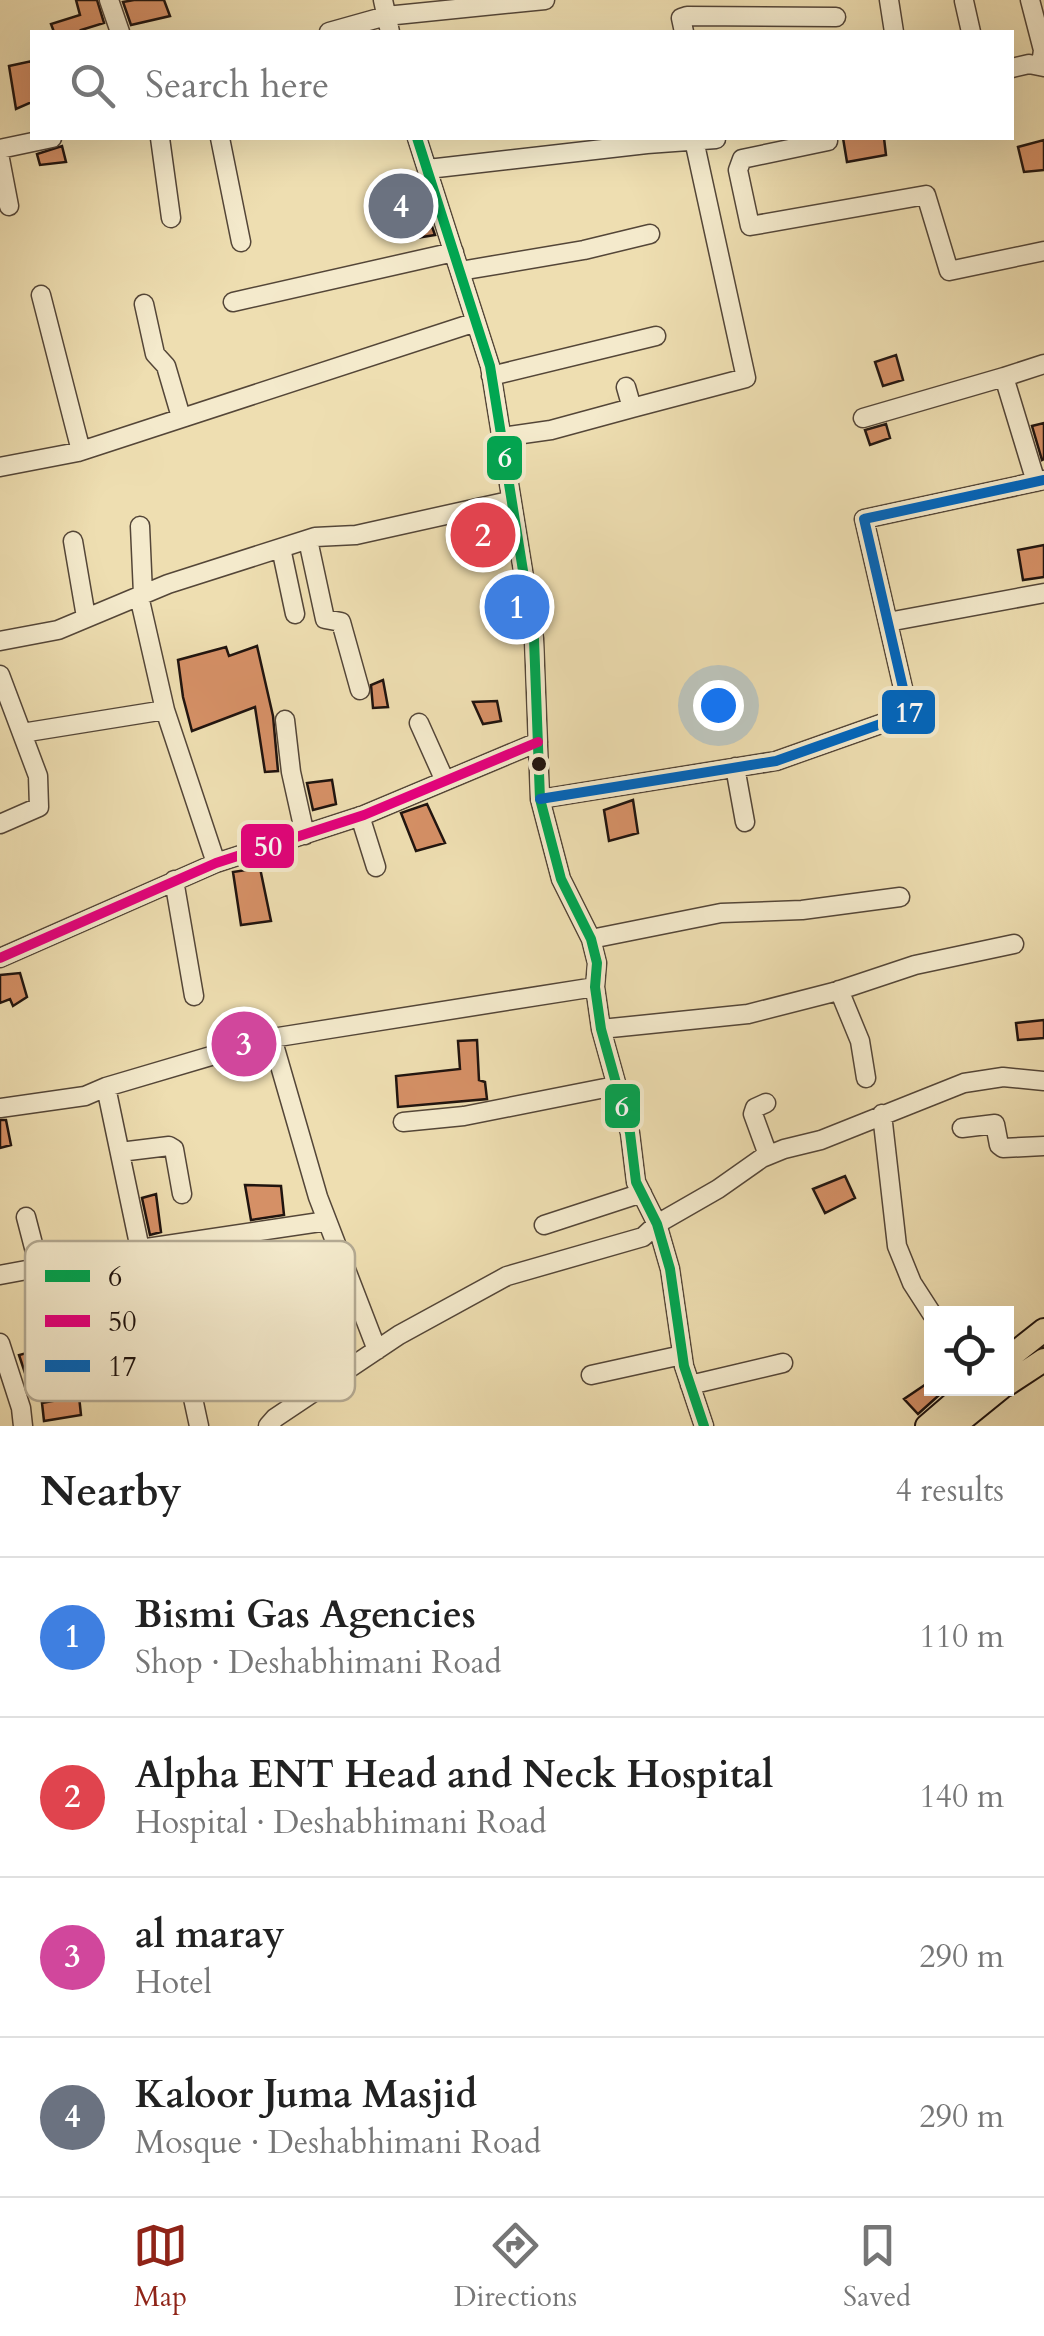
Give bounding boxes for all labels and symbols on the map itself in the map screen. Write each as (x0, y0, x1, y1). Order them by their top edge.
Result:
pin: 4 (368, 168, 434, 244)
line badge: 6 (485, 434, 524, 482)
text: 6 (498, 439, 512, 477)
pin: 2 (450, 498, 516, 572)
pin: 1 (484, 570, 550, 644)
your location (693, 680, 744, 731)
line badge: 17 (880, 688, 937, 736)
text: 17 (895, 694, 923, 732)
unlabelled marker (529, 754, 549, 774)
line badge: 50 (239, 822, 296, 870)
text: 50 (254, 828, 282, 866)
pin: 3 (212, 1006, 276, 1082)
line badge: 6 (603, 1082, 642, 1130)
text: 6 (615, 1088, 629, 1126)
legend (25, 1241, 355, 1401)
text: 6 (108, 1258, 122, 1296)
text: 50 (108, 1303, 137, 1341)
text: 17 (108, 1348, 137, 1386)

